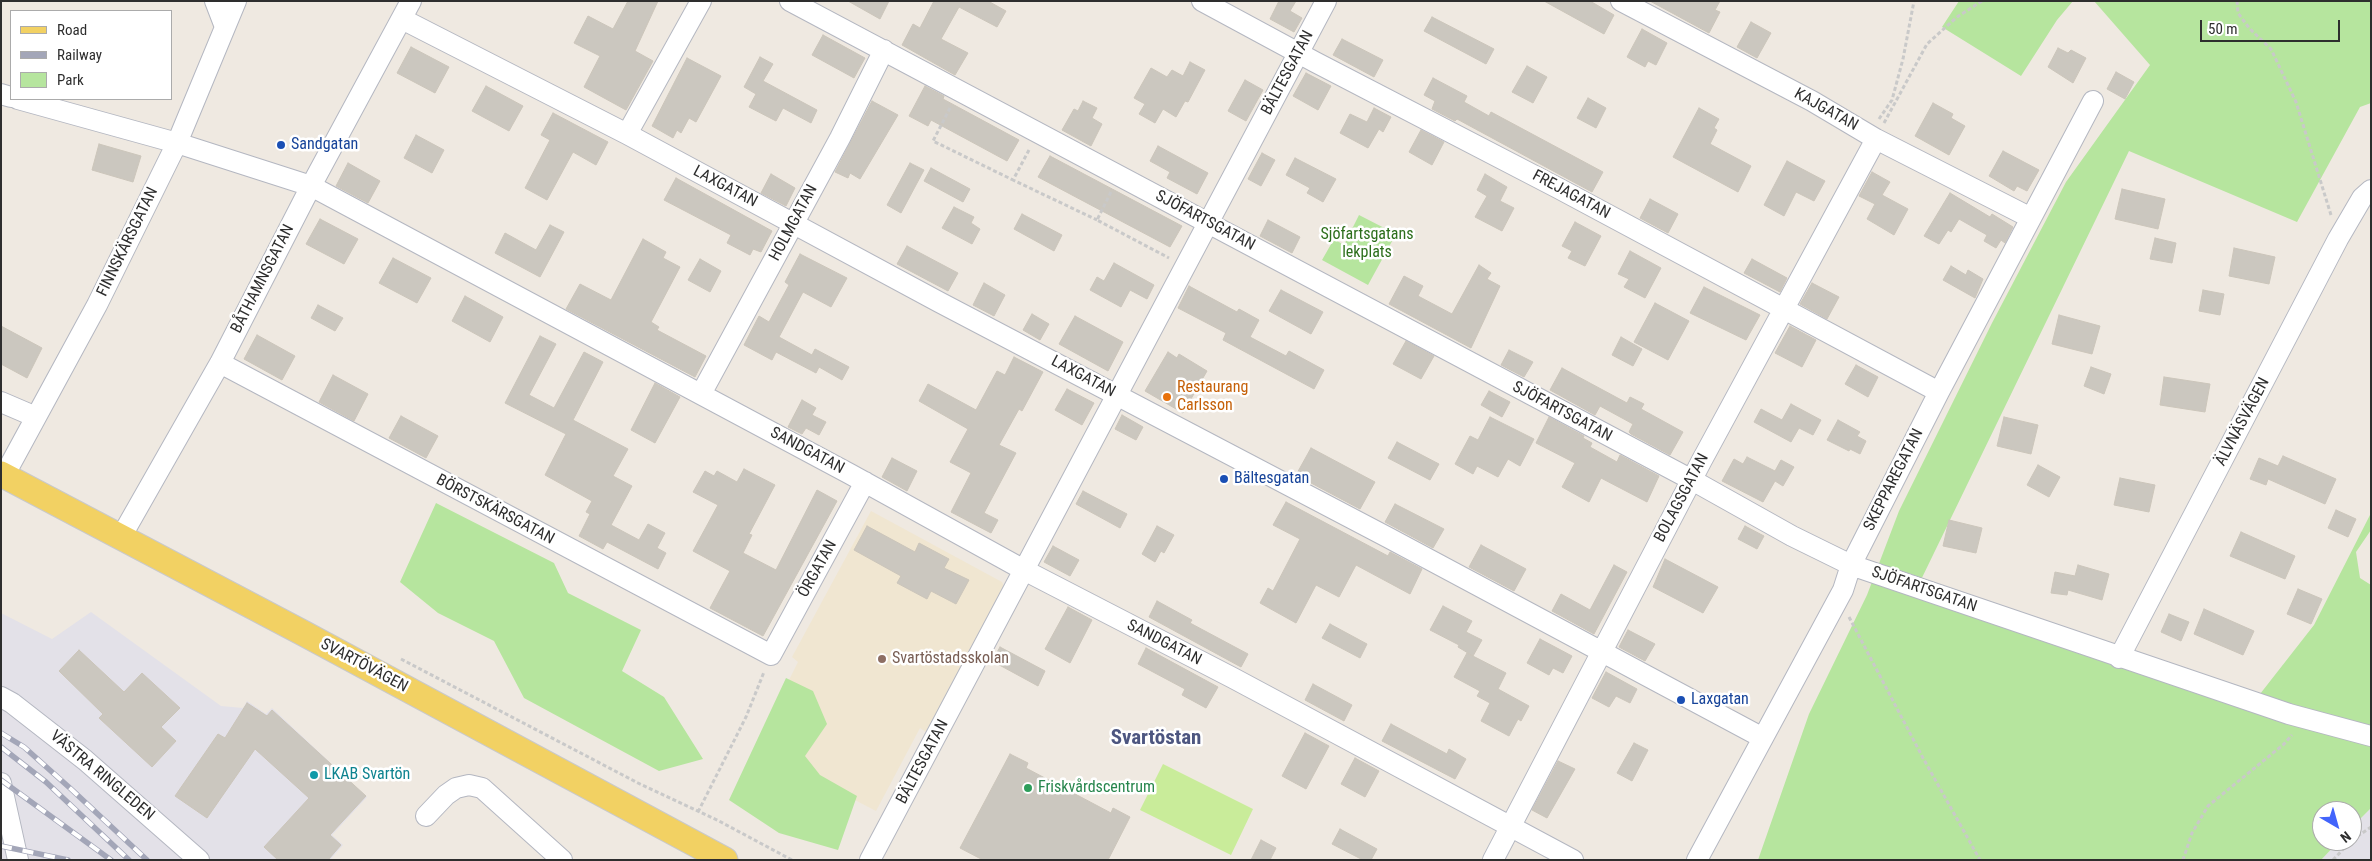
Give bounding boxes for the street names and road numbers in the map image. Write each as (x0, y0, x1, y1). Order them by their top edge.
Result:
street label: BÄLTESGATAN (1258, 28, 1318, 118)
street label: KAJGATAN (1791, 85, 1861, 135)
street label: LAXGATAN (690, 162, 760, 212)
street label: FREJAGATAN (1529, 166, 1613, 224)
street label: HOLMGATAN (766, 182, 822, 264)
street label: FINNSKÄRSGATAN (93, 184, 163, 300)
street label: SJÖFARTSGATAN (1152, 187, 1258, 255)
street label: BÅTHAMNSGATAN (227, 221, 299, 337)
street label: LAXGATAN (1048, 352, 1118, 402)
street label: ÄLVNÄSVÄGEN (2212, 375, 2274, 469)
street label: SJÖFARTSGATAN (1509, 378, 1615, 446)
street label: SANDGATAN (767, 423, 847, 479)
street label: SKEPPAREGATAN (1860, 426, 1928, 534)
street label: BOLAGSGATAN (1651, 450, 1713, 546)
street label: BÖRSTSKÄRSGATAN (433, 471, 557, 549)
street label: ÖRGATAN (794, 537, 842, 601)
street label: SJÖFARTSGATAN (1869, 563, 1979, 617)
street label: SANDGATAN (1124, 616, 1204, 670)
street label: SVARTÖVÄGEN (317, 635, 411, 697)
street label: BÄLTESGATAN (893, 717, 953, 807)
street label: VÄSTRA RINGLEDEN (46, 727, 158, 825)

